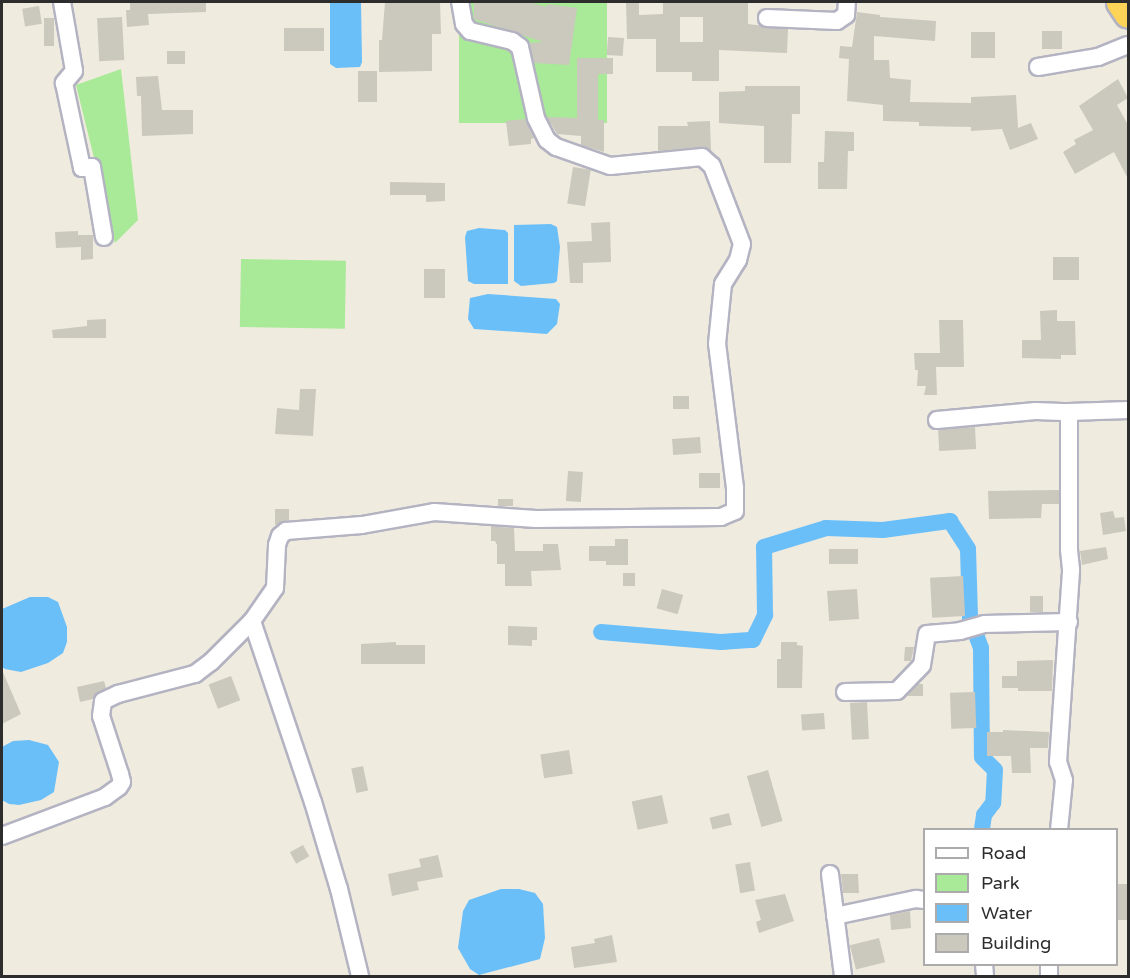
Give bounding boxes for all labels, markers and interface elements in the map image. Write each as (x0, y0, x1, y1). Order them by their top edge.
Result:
legend (923, 828, 1118, 966)
text: Road (981, 842, 1026, 864)
text: Park (981, 872, 1019, 894)
text: Water (981, 902, 1032, 924)
text: Building (981, 932, 1051, 954)

